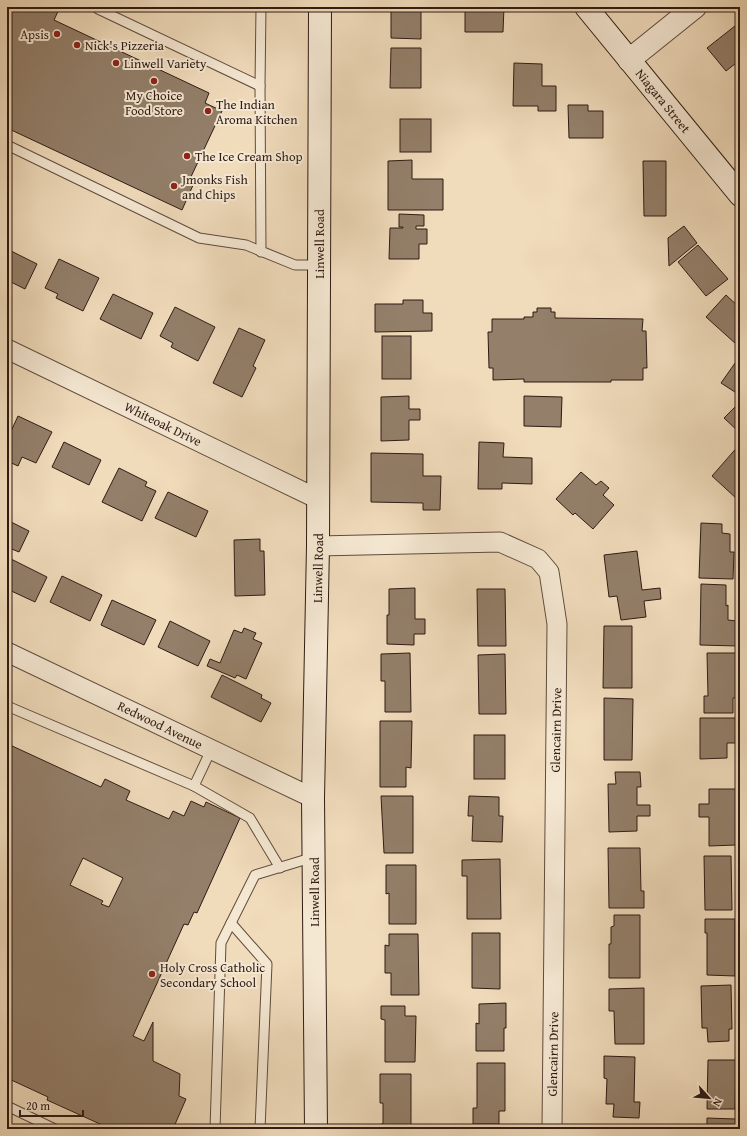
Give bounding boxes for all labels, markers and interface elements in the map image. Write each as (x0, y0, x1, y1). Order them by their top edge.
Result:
place label: Apsis (20, 25, 49, 44)
marker: Apsis (52, 29, 62, 39)
place label: Nick's Pizzeria (85, 36, 165, 55)
marker: Nick's Pizzeria (72, 40, 82, 50)
place label: Linwell Variety (124, 54, 207, 73)
marker: Linwell Variety (111, 58, 121, 68)
street label: Niagara Street (631, 65, 695, 138)
marker: My Choice Food Store (149, 76, 159, 86)
place label: My Choice Food Store (125, 86, 183, 120)
place label: The Indian Aroma Kitchen (216, 95, 298, 129)
marker: The Indian Aroma Kitchen (203, 106, 213, 116)
place label: The Ice Cream Shop (195, 147, 303, 166)
marker: The Ice Cream Shop (182, 151, 192, 161)
place label: Jmonks Fish and Chips (180, 170, 248, 204)
marker: Jmonks Fish and Chips (169, 181, 179, 191)
street label: Linwell Road (310, 209, 329, 279)
street label: Whiteoak Drive (121, 397, 205, 451)
street label: Linwell Road (308, 533, 328, 603)
street label: Glencairn Drive (546, 687, 566, 773)
street label: Redwood Avenue (114, 696, 206, 754)
street label: Linwell Road (305, 857, 324, 927)
place label: Holy Cross Catholic Secondary School (160, 958, 265, 992)
marker: Holy Cross Catholic Secondary School (147, 969, 157, 979)
street label: Glencairn Drive (543, 1011, 563, 1097)
north arrow (689, 1078, 729, 1118)
scale bar (20, 1092, 83, 1118)
text: N (709, 1096, 727, 1110)
text: 20 m (26, 1097, 50, 1114)

